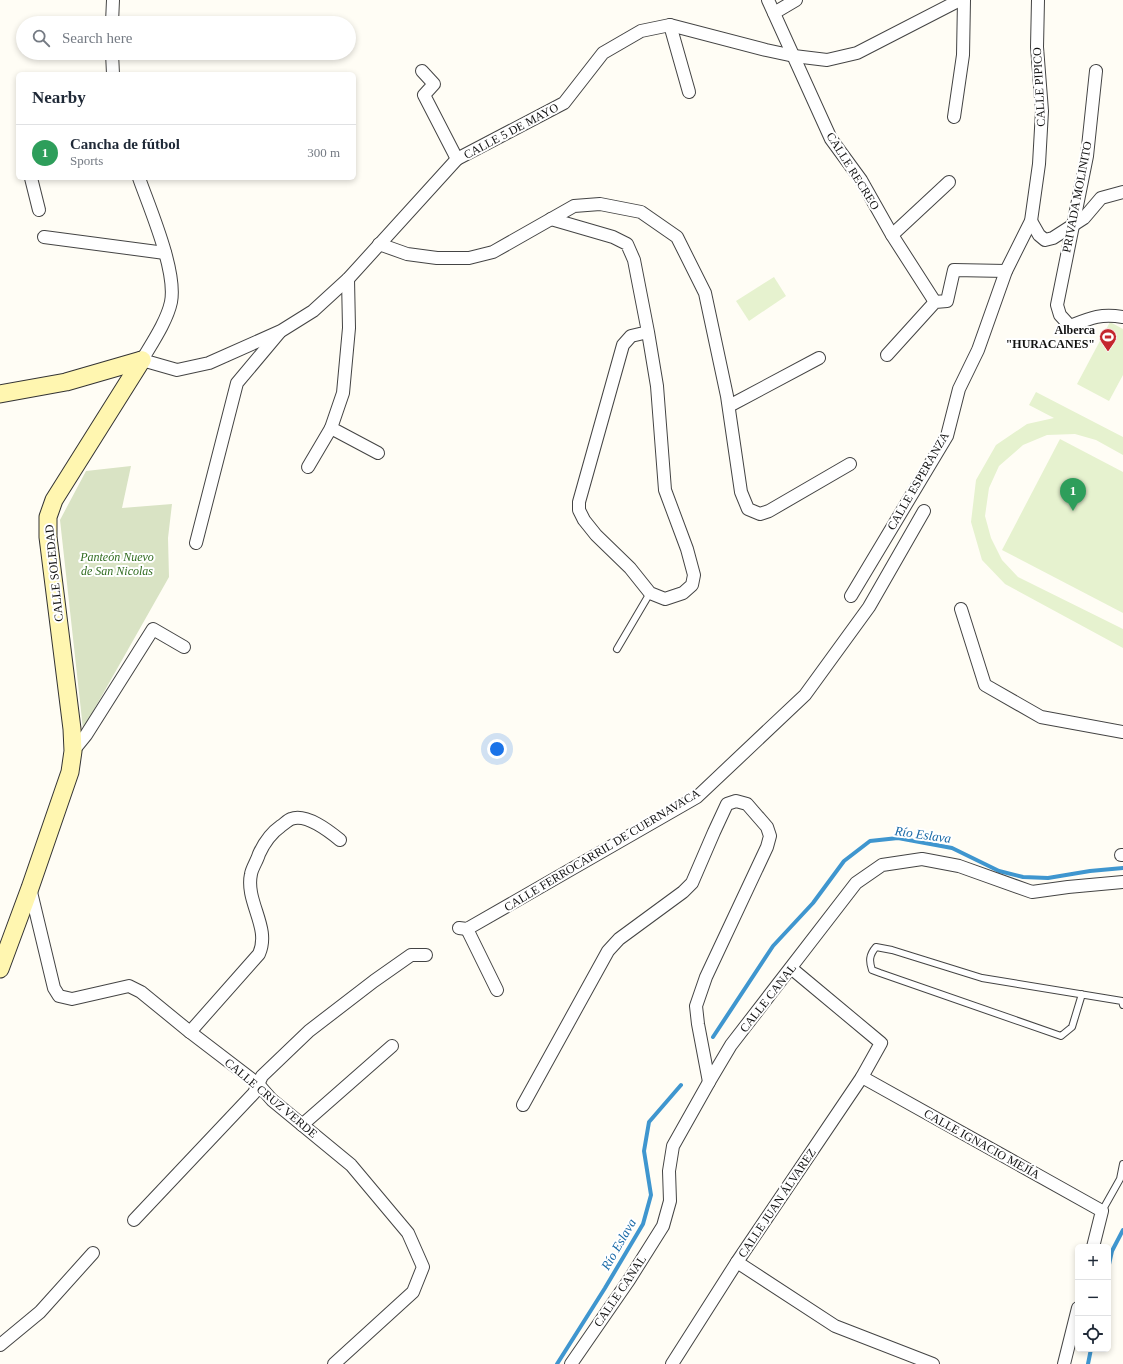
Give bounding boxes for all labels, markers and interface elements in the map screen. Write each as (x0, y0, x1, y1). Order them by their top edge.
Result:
search box (16, 16, 356, 60)
icon: search (30, 27, 52, 49)
text: Search here (62, 30, 132, 46)
street label: CALLE PIPICO (1030, 47, 1048, 127)
text: Nearby (32, 88, 86, 107)
street label: CALLE 5 DE MAYO (461, 100, 561, 162)
street label: CALLE RECREO (823, 130, 883, 213)
text: Cancha de fútbol (70, 136, 180, 152)
street label: PRIVADA MOLINITO (1059, 140, 1095, 254)
text: 1 (42, 145, 48, 160)
text: 300 m (307, 145, 340, 160)
text: Sports (70, 153, 103, 168)
place label: Alberca "HURACANES" (1006, 323, 1095, 351)
sports icon: Alberca "HURACANES" (1098, 327, 1118, 352)
street label: CALLE ESPERANZA (884, 429, 952, 533)
pin: 1 (1060, 478, 1086, 511)
street label: CALLE SOLEDAD (42, 523, 66, 622)
park label: Panteón Nuevo de San Nicolas (79, 550, 154, 578)
your location (487, 739, 507, 759)
street label: CALLE FERROCARRIL DE CUERNAVACA (501, 786, 703, 914)
water label: Río Eslava (893, 823, 953, 846)
street label: CALLE CANAL (737, 961, 799, 1035)
street label: CALLE CRUZ VERDE (222, 1055, 320, 1141)
street label: CALLE IGNACIO MEJÍA (921, 1106, 1043, 1182)
street label: CALLE JUAN ÁLVAREZ (735, 1146, 819, 1260)
water label: Río Eslava (597, 1216, 639, 1273)
map controls (1075, 1244, 1111, 1352)
button: + (1075, 1244, 1111, 1280)
street label: CALLE CANAL (591, 1253, 649, 1329)
button: − (1075, 1280, 1111, 1316)
button: locate (1075, 1316, 1111, 1352)

